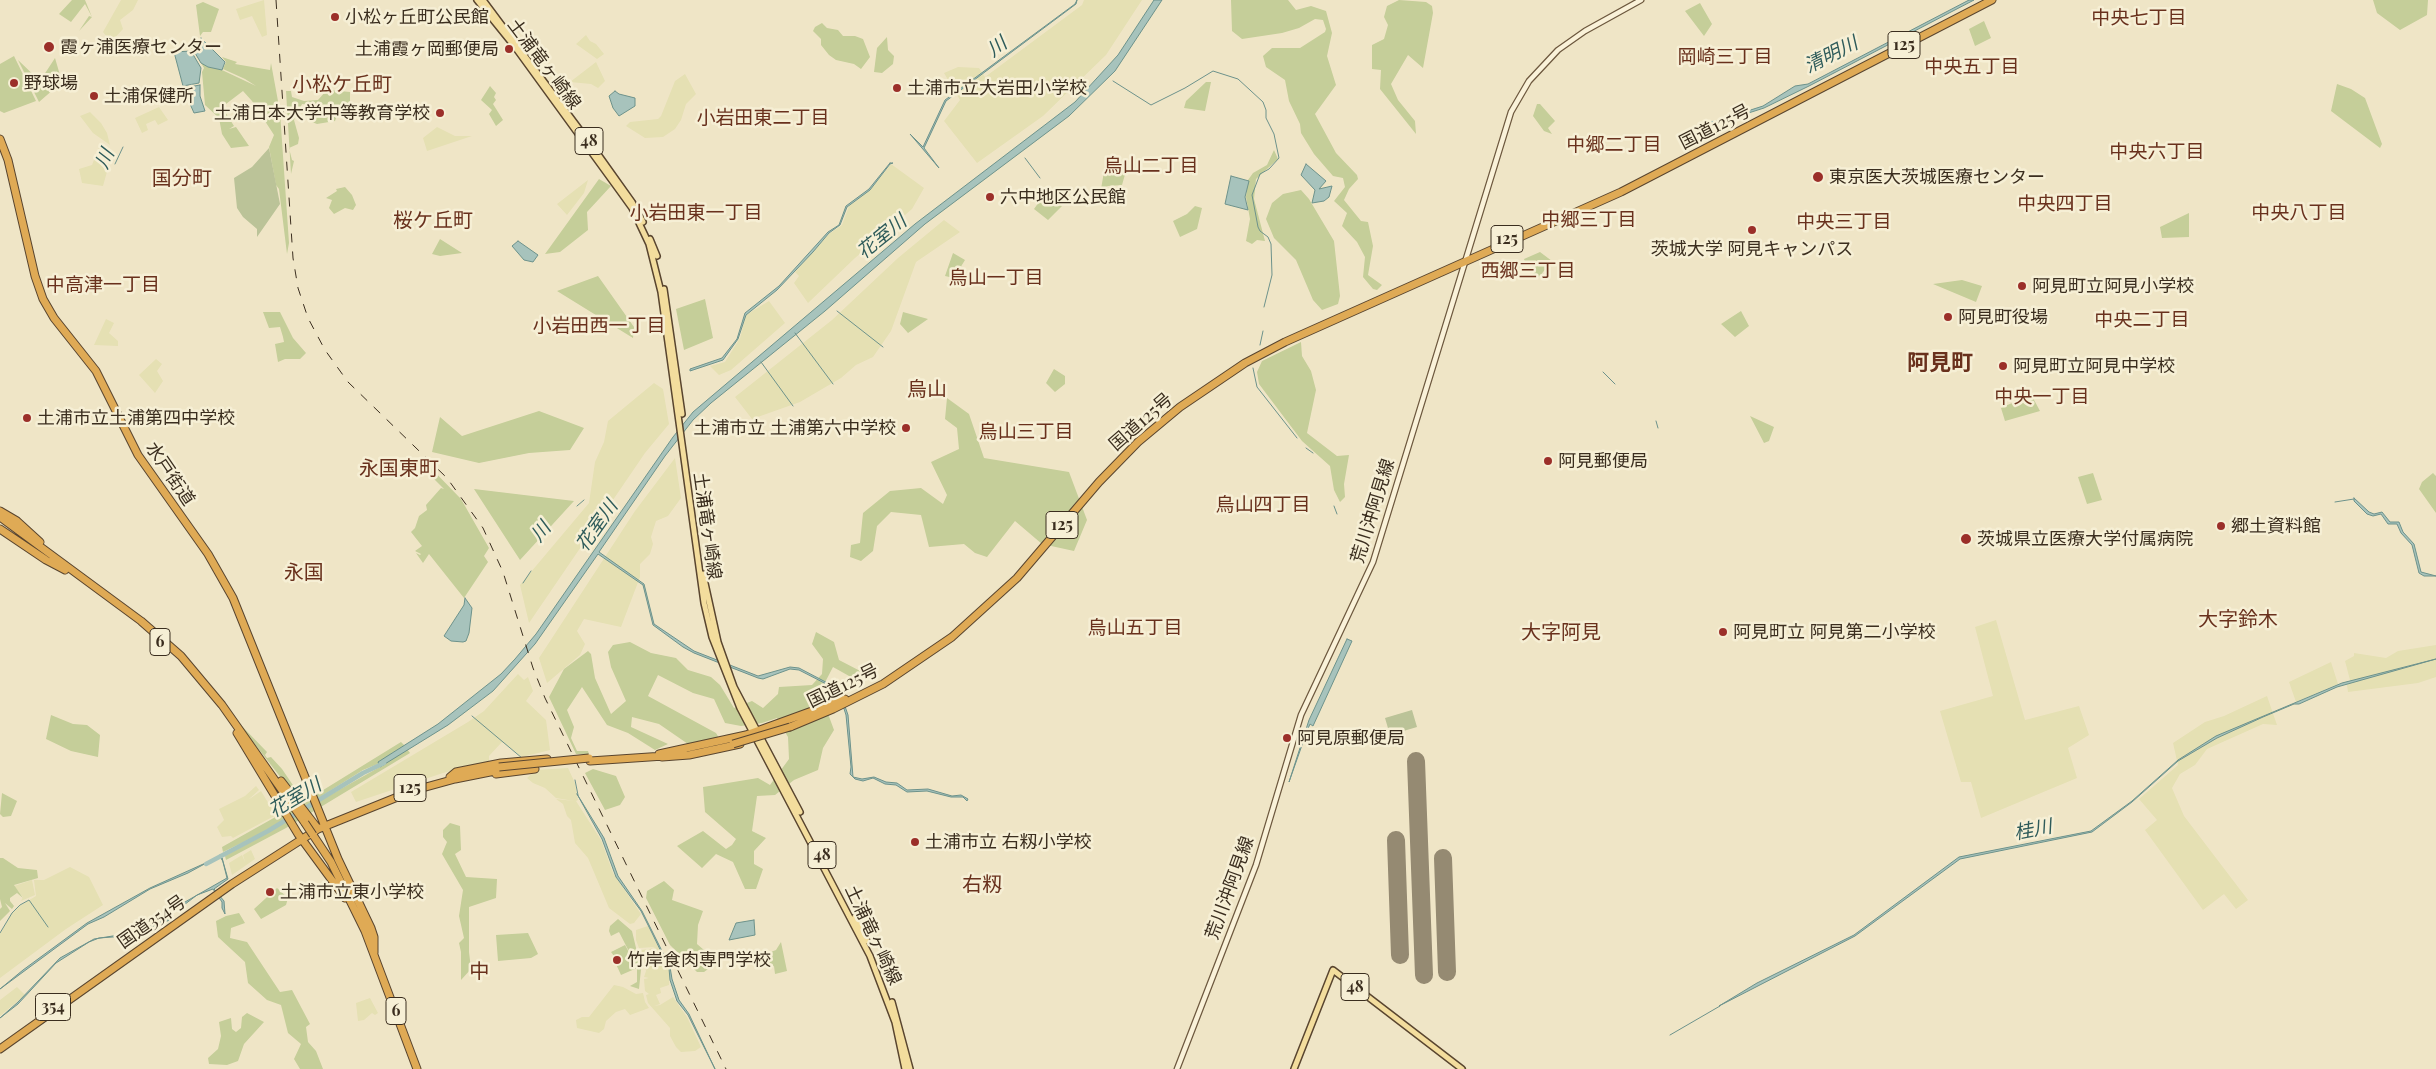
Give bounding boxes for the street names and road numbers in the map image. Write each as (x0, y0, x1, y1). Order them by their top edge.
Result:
street label: 土浦竜ヶ崎線 (503, 14, 585, 114)
road number: 125 (1888, 32, 1920, 58)
street label: 国道125号 (1676, 100, 1754, 154)
road number: 48 (575, 128, 603, 154)
road number: 125 (1491, 225, 1523, 252)
street label: 国道125号 (1105, 389, 1177, 455)
street label: 水戸街道 (141, 438, 199, 510)
street label: 荒川沖阿見線 (1347, 456, 1399, 566)
street label: 土浦竜ヶ崎線 (689, 471, 725, 581)
road number: 125 (1046, 512, 1078, 538)
road number: 6 (150, 628, 170, 656)
street label: 国道125号 (804, 659, 882, 713)
road number: 125 (394, 774, 426, 801)
street label: 荒川沖阿見線 (1201, 834, 1259, 942)
road number: 48 (808, 842, 836, 868)
street label: 土浦竜ヶ崎線 (840, 881, 906, 989)
street label: 国道354号 (114, 891, 190, 953)
road number: 48 (1341, 974, 1369, 1000)
road number: 354 (36, 994, 70, 1020)
road number: 6 (386, 998, 406, 1024)

